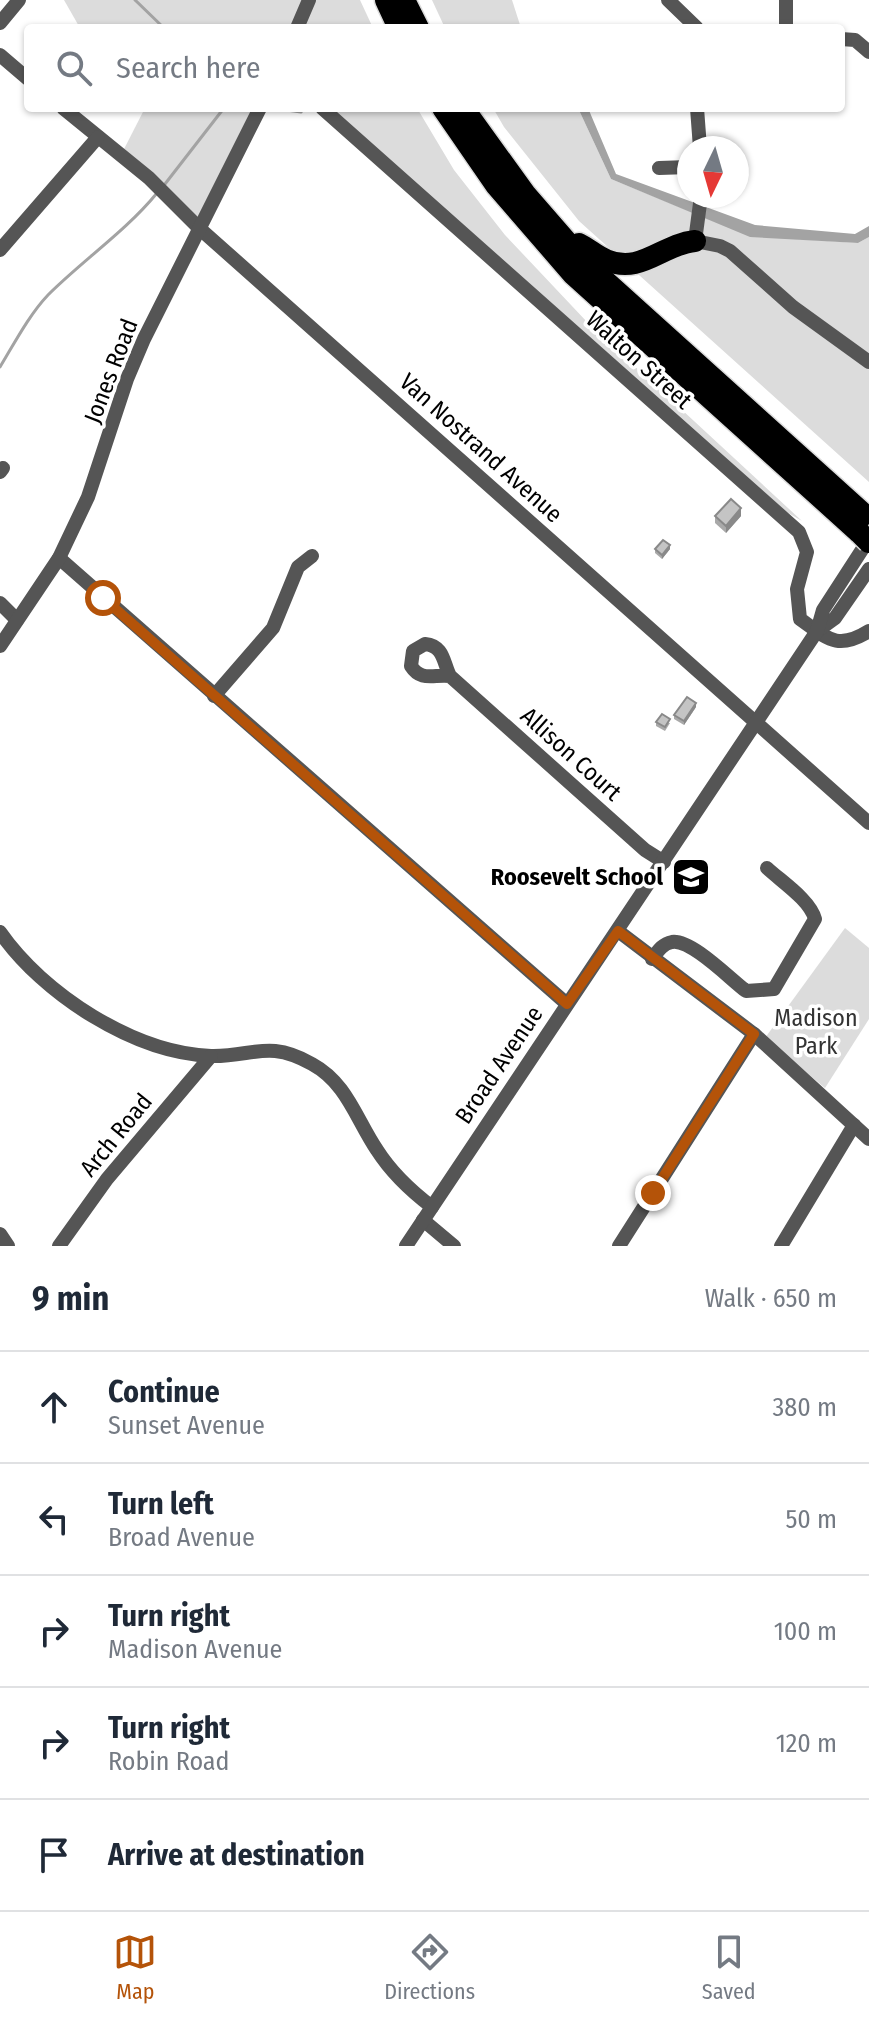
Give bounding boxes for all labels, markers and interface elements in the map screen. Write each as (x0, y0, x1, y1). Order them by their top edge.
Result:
search box (24, 24, 845, 112)
icon: search (52, 46, 96, 90)
text: Search here (116, 50, 261, 86)
north arrow (677, 136, 749, 208)
street label: Walton Street (580, 305, 698, 415)
street label: Jones Road (78, 315, 144, 427)
street label: Van Nostrand Avenue (394, 368, 568, 528)
route start (85, 580, 121, 616)
street label: Allison Court (515, 702, 627, 807)
school or university icon: Roosevelt School (670, 856, 712, 898)
place label: Roosevelt School (491, 863, 663, 891)
street label: Broad Avenue (449, 1001, 549, 1129)
park label: Madison Park (774, 1004, 858, 1060)
street label: Arch Road (74, 1088, 158, 1182)
route end (635, 1175, 671, 1211)
text: 9 min (32, 1278, 109, 1319)
text: Walk · 650 m (705, 1283, 837, 1314)
text: Continue (108, 1374, 220, 1410)
icon: ahead (32, 1385, 76, 1429)
text: 380 m (773, 1392, 837, 1423)
text: Sunset Avenue (108, 1410, 265, 1441)
text: Turn left (108, 1486, 214, 1522)
icon: left (32, 1497, 76, 1541)
text: 50 m (785, 1504, 837, 1535)
text: Broad Avenue (108, 1522, 255, 1553)
text: Turn right (108, 1598, 230, 1634)
icon: right (32, 1609, 76, 1653)
text: 100 m (774, 1616, 837, 1647)
text: Madison Avenue (108, 1634, 282, 1665)
text: Turn right (108, 1710, 230, 1746)
icon: right (32, 1721, 76, 1765)
text: 120 m (776, 1728, 837, 1759)
text: Robin Road (108, 1746, 230, 1777)
icon: arrive (32, 1833, 76, 1877)
text: Arrive at destination (108, 1837, 365, 1873)
tab: Map (113, 1930, 157, 2005)
tab: Directions (384, 1930, 475, 2005)
tab: Saved (702, 1930, 756, 2005)

